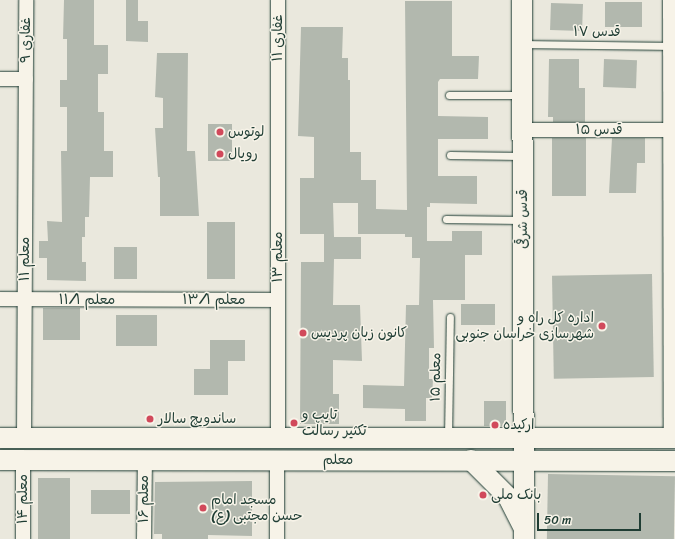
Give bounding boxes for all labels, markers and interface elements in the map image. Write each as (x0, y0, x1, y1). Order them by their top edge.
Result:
street label: غفاری ۱۱ (270, 14, 286, 62)
street label: غفاری ۹ (18, 17, 34, 63)
street label: قدس ۱۷ (573, 24, 621, 40)
street label: قدس ۱۵ (575, 122, 623, 138)
place label: لوتوس (228, 124, 264, 140)
marker: لوتوس (215, 127, 225, 137)
place label: رویال (228, 146, 258, 162)
marker: رویال (215, 149, 225, 159)
street label: قدس شرقی (515, 189, 531, 249)
street label: معلم ۱۳ (270, 232, 286, 282)
street label: معلم ۱۱ (17, 237, 33, 281)
street label: معلم ۱۱/۱ (59, 292, 115, 308)
street label: معلم ۱۳/۱ (183, 292, 245, 308)
place label: اداره کل راه و شهرسازی خراسان جنوبی (455, 310, 594, 342)
marker: اداره کل راه و شهرسازی خراسان جنوبی (597, 321, 607, 331)
place label: کانون زبان پردیس (311, 325, 407, 341)
marker: کانون زبان پردیس (298, 328, 308, 338)
street label: معلم ۱۵ (427, 352, 445, 402)
place label: تایپ و تکثیر رسالت (302, 407, 367, 440)
place label: ساندویچ سالار (158, 411, 236, 427)
marker: ساندویچ سالار (145, 414, 155, 424)
place label: ارکیده (503, 417, 534, 433)
marker: تایپ و تکثیر رسالت (289, 418, 299, 428)
marker: ارکیده (490, 420, 500, 430)
street label: معلم (323, 452, 353, 468)
street label: معلم ۱۴ (15, 474, 31, 524)
street label: معلم ۱۶‌ (136, 475, 152, 523)
place label: بانک ملی (491, 487, 541, 503)
marker: بانک ملی (478, 490, 488, 500)
place label: مسجد امام حسن مجتبی (ع) (211, 492, 302, 524)
marker: مسجد امام حسن مجتبی (ع) (198, 503, 208, 513)
scale bar (539, 505, 643, 531)
text: 50 m (544, 509, 571, 531)

